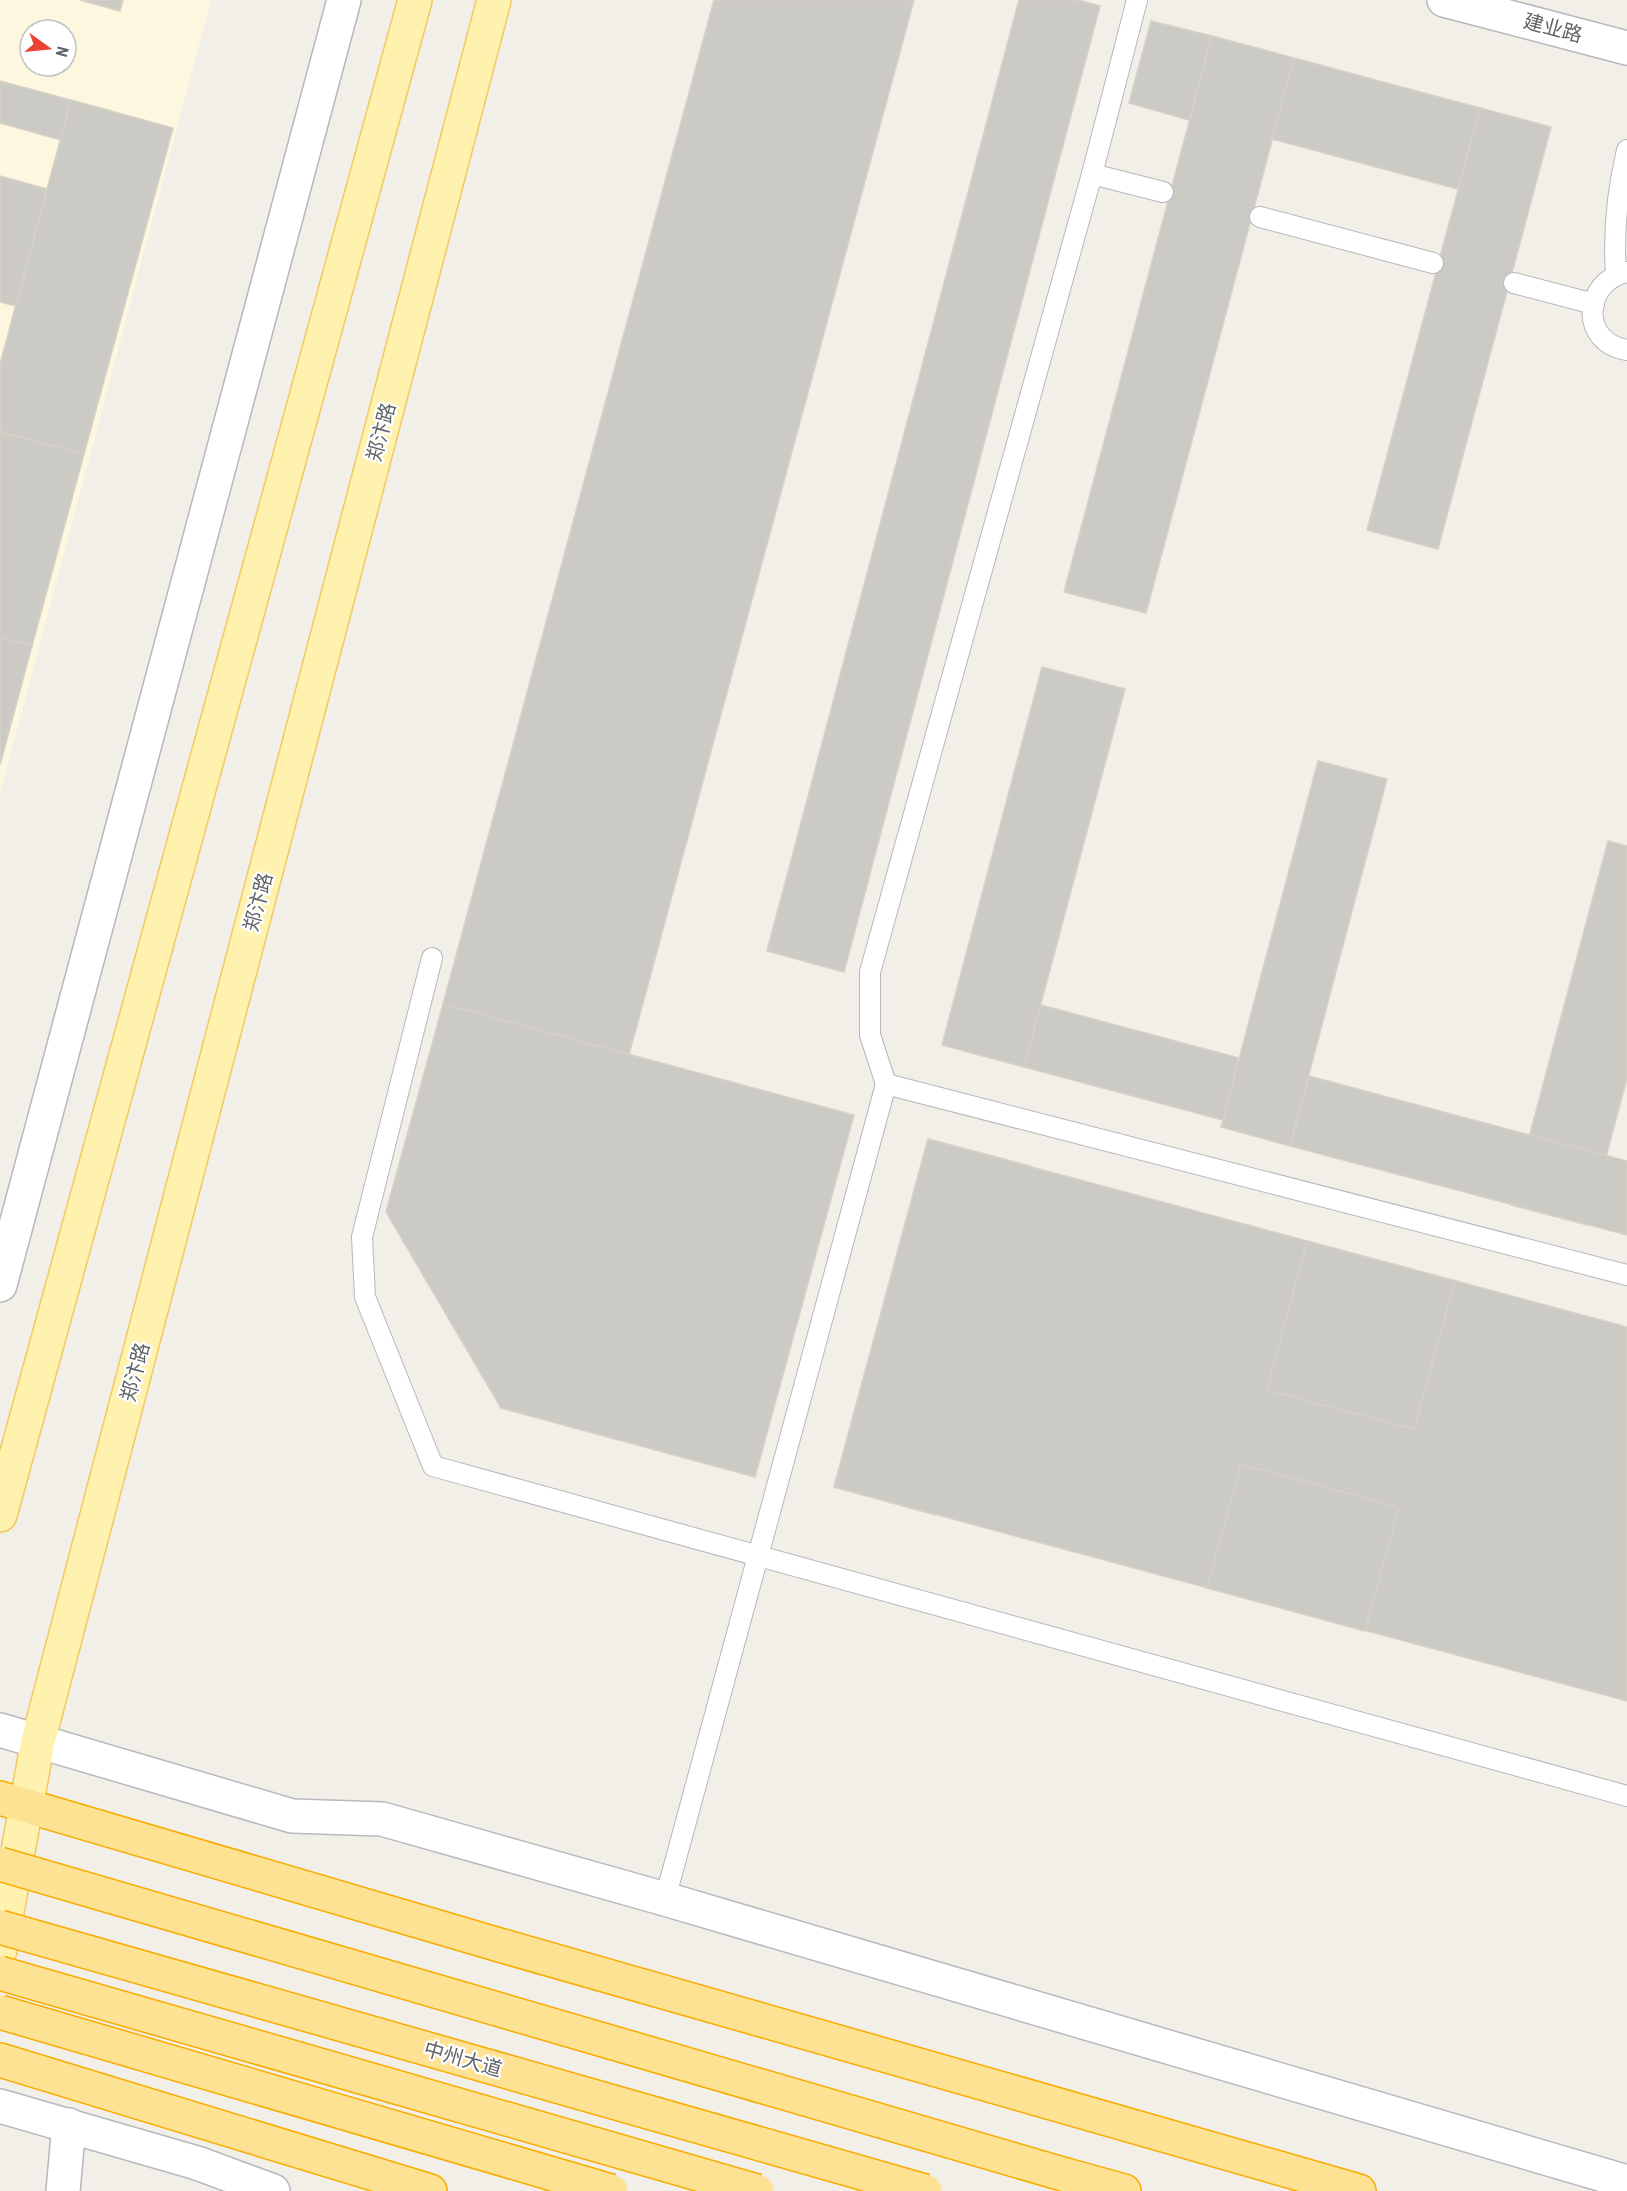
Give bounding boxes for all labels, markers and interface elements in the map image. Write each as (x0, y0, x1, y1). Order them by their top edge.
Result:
street label: 建业路 (1521, 9, 1585, 47)
north arrow (18, 18, 78, 78)
text: N (52, 45, 72, 59)
street label: 郑汴路 (362, 400, 400, 464)
street label: 郑汴路 (239, 870, 277, 934)
street label: 郑汴路 (116, 1340, 154, 1404)
street label: 中州大道 (421, 2036, 505, 2082)

